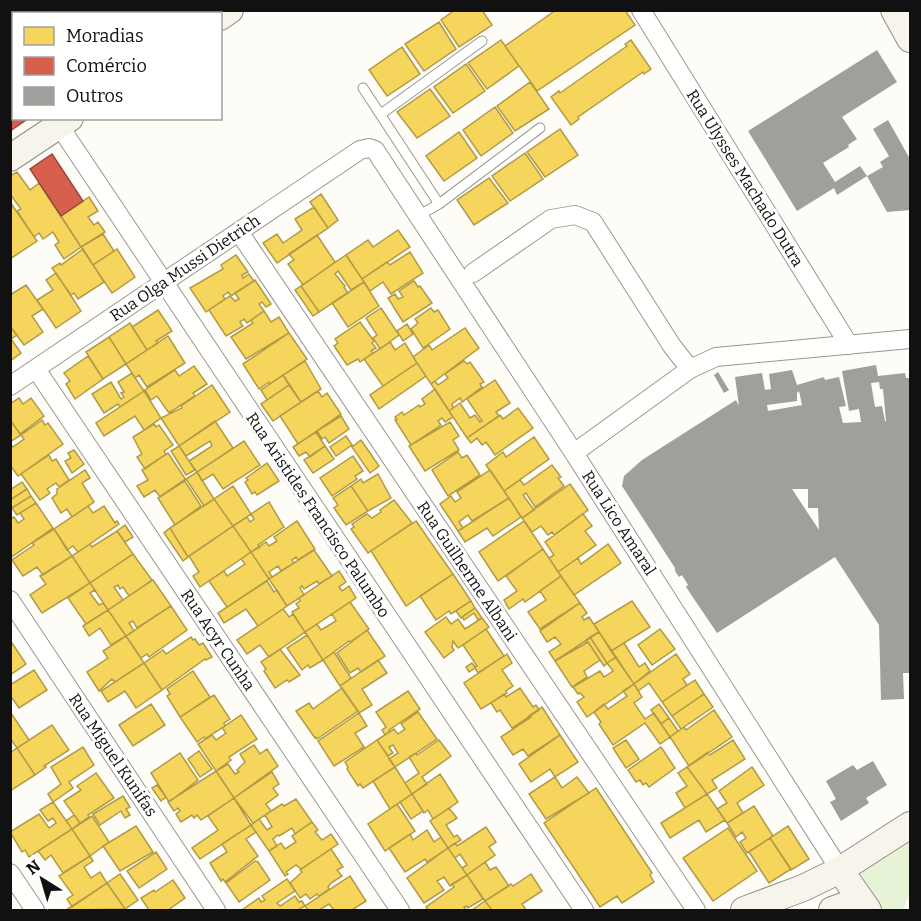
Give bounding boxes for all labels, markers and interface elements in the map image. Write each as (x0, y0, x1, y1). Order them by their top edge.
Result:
legend (12, 12, 222, 120)
text: Moradias (66, 25, 144, 47)
text: Comércio (66, 55, 147, 77)
text: Outros (66, 85, 123, 107)
street label: Rua Ulysses Machado Dutra (683, 86, 808, 270)
street label: Rua Olga Mussi Dietrich (106, 211, 264, 325)
street label: Rua Aristides Francisco Palumbo (242, 409, 394, 621)
street label: Rua Lico Amaral (578, 467, 660, 579)
street label: Rua Guilherme Albani (413, 498, 521, 645)
street label: Rua Acyr Cunha (177, 586, 259, 695)
street label: Rua Miguel Kunifas (65, 690, 161, 820)
north arrow (12, 849, 72, 909)
text: N (23, 856, 44, 879)

